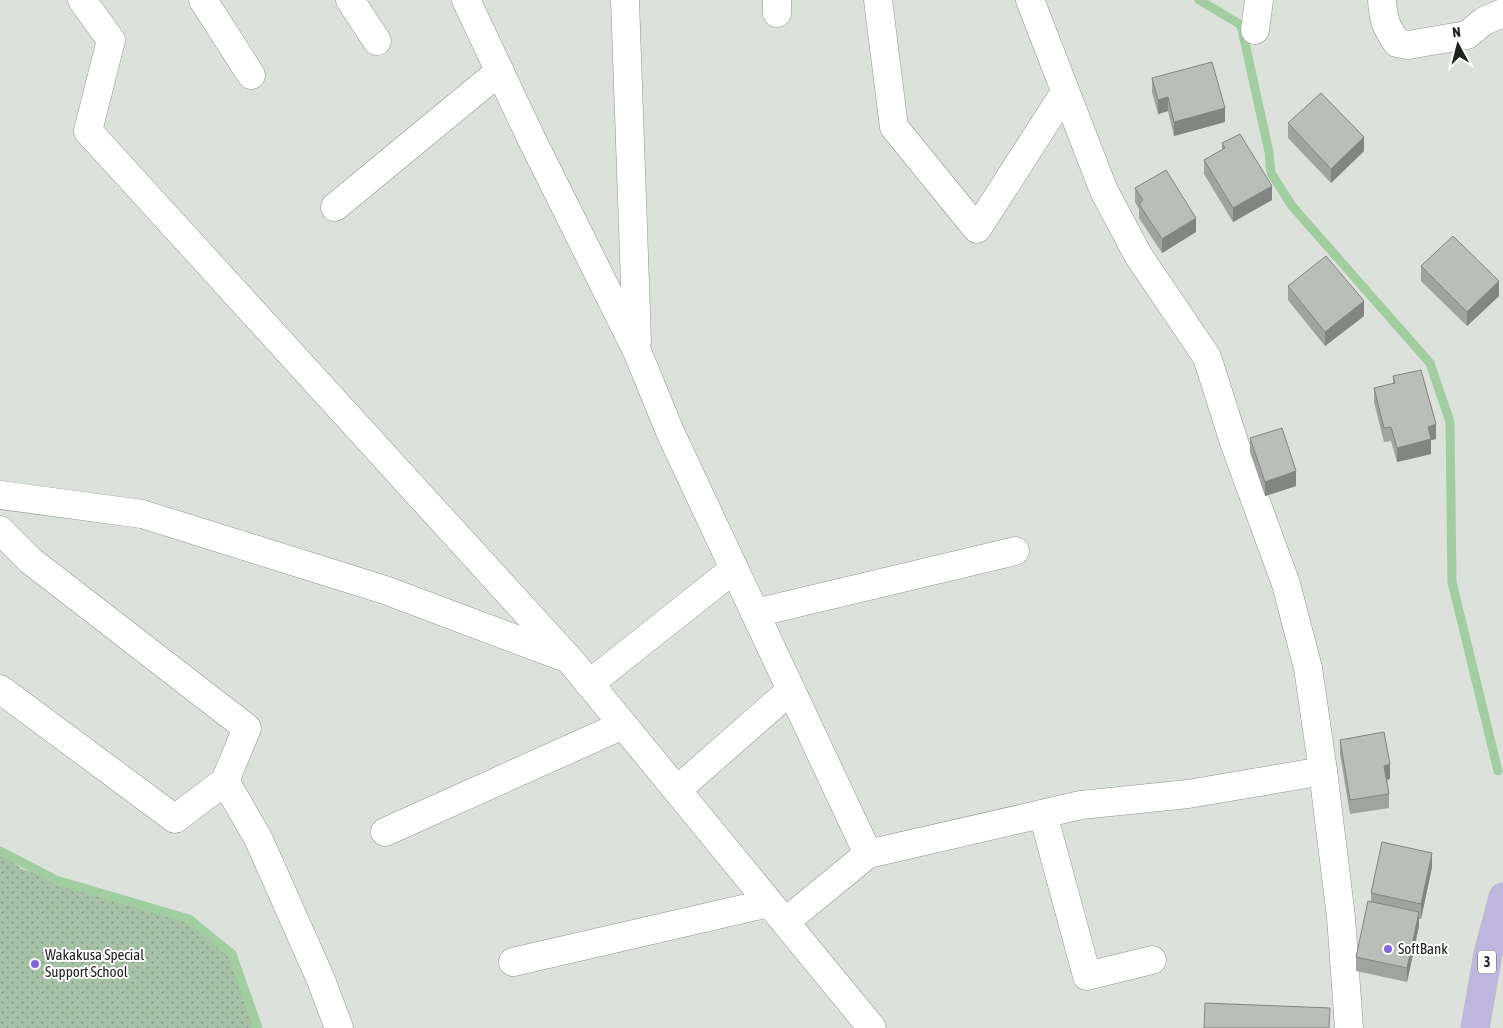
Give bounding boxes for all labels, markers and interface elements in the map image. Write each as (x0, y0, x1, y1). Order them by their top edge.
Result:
north arrow (1433, 20, 1483, 70)
text: N (1451, 24, 1461, 41)
place label: SoftBank (1398, 940, 1448, 957)
marker: SoftBank (1382, 943, 1394, 955)
place label: Wakakusa Special Support School (45, 946, 144, 980)
road number: 3 (1478, 950, 1496, 974)
marker: Wakakusa Special Support School (29, 958, 41, 970)

